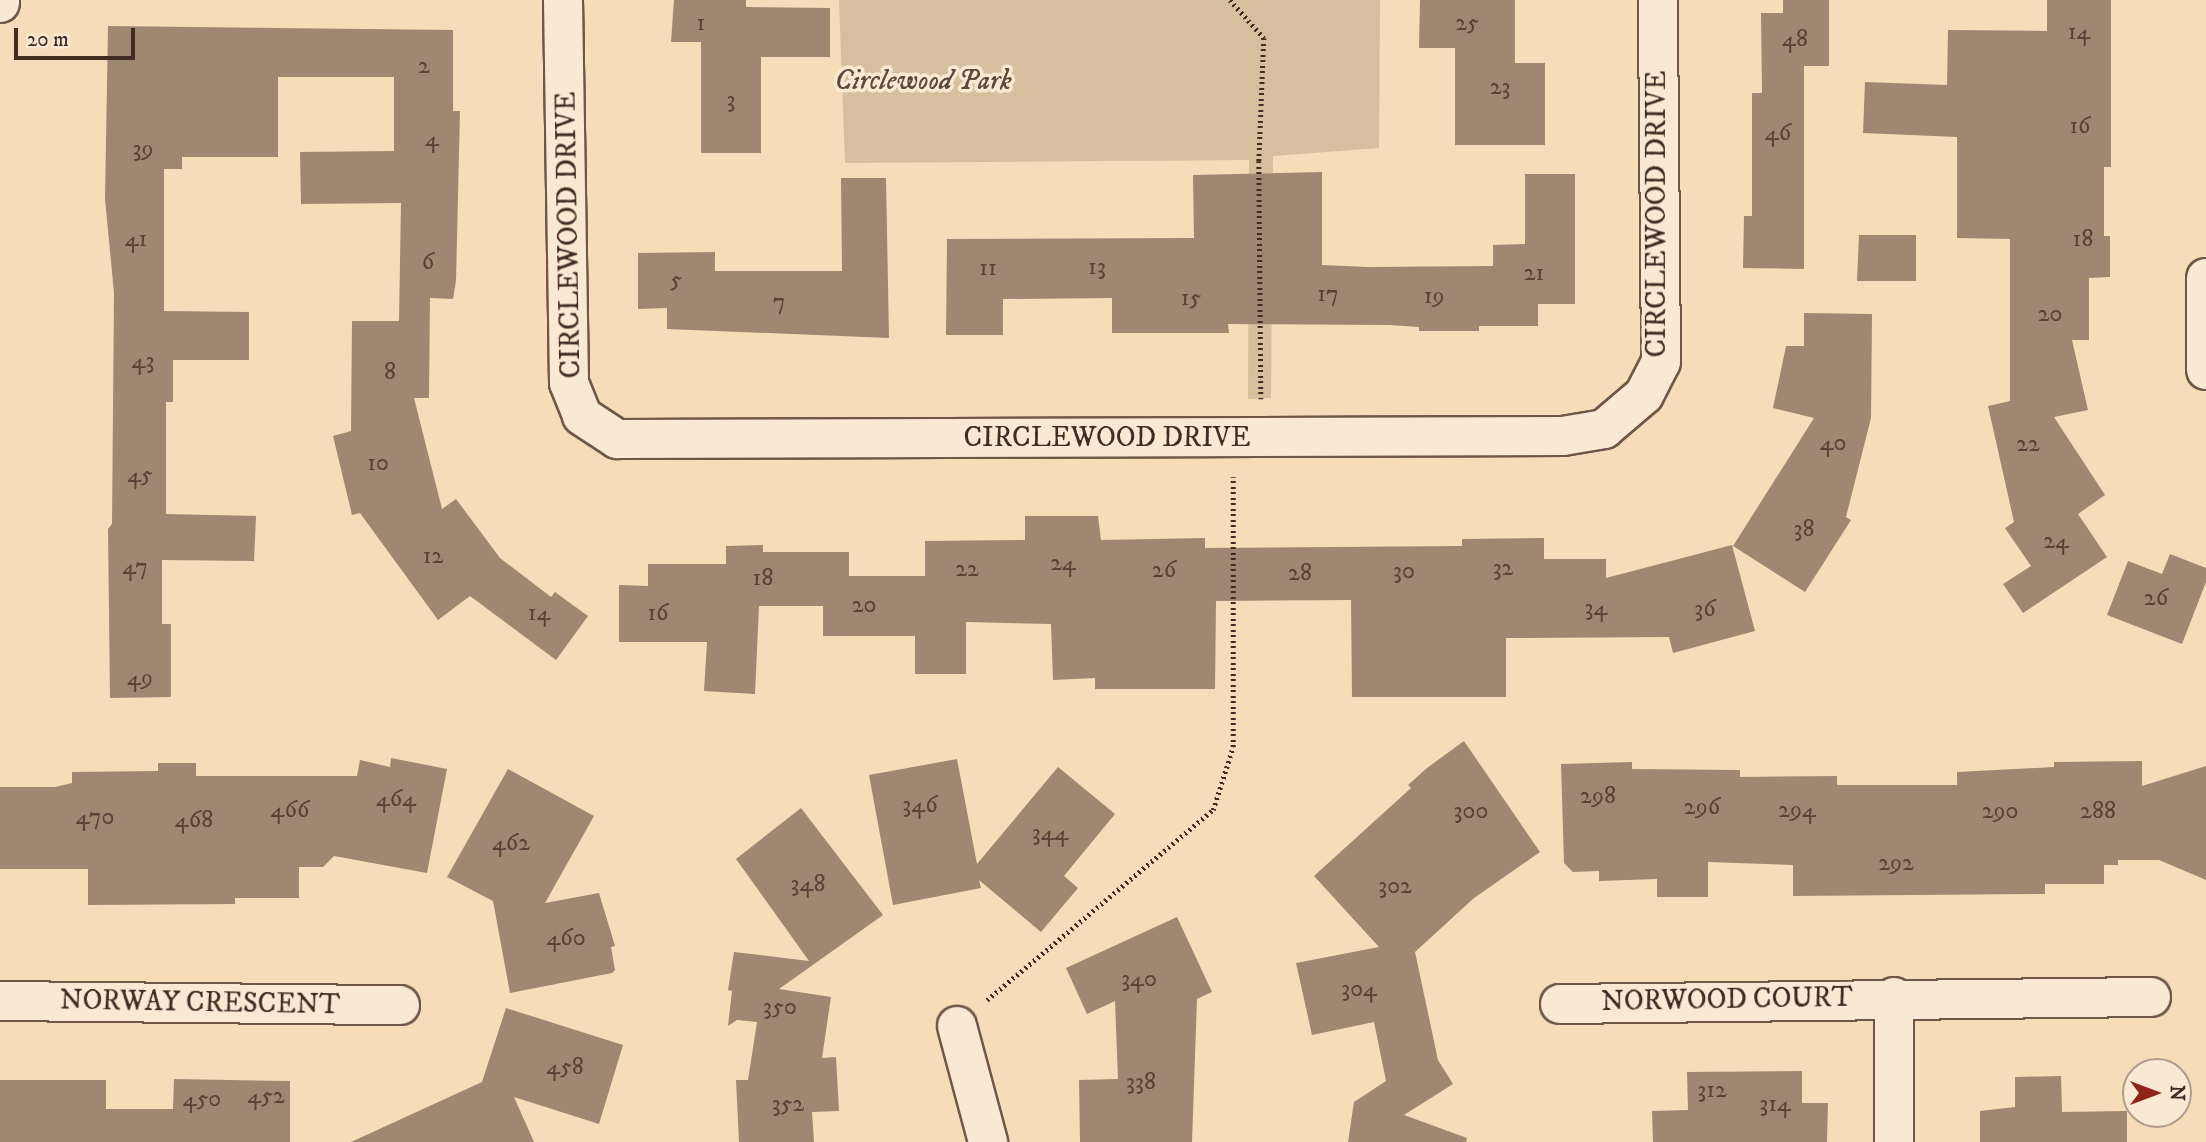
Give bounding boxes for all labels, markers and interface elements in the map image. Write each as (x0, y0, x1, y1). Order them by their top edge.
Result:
house number: 1 (697, 10, 705, 38)
house number: 25 (1455, 10, 1479, 38)
scale bar (18, 14, 138, 58)
house number: 14 (2068, 19, 2090, 47)
house number: 48 (1782, 26, 1808, 54)
text: 20 m (27, 27, 69, 53)
house number: 2 (418, 53, 430, 81)
park label: Circlewood Park (834, 64, 1012, 98)
street label: CIRCLEWOOD DRIVE (1640, 71, 1674, 358)
house number: 23 (1490, 74, 1510, 102)
house number: 3 (727, 87, 735, 115)
street label: CIRCLEWOOD DRIVE (550, 91, 588, 379)
house number: 16 (2069, 113, 2091, 141)
house number: 46 (1765, 120, 1791, 148)
house number: 4 (425, 126, 439, 154)
house number: 39 (133, 136, 153, 164)
house number: 41 (125, 226, 147, 254)
house number: 18 (2073, 226, 2093, 254)
house number: 6 (422, 249, 434, 277)
house number: 13 (1088, 254, 1106, 282)
house number: 11 (979, 255, 997, 283)
house number: 21 (1524, 260, 1544, 288)
house number: 5 (670, 267, 682, 295)
house number: 17 (1317, 281, 1339, 309)
house number: 19 (1424, 283, 1444, 311)
house number: 15 (1181, 285, 1201, 313)
house number: 7 (773, 289, 785, 317)
house number: 20 (2038, 301, 2062, 329)
house number: 43 (132, 348, 154, 376)
house number: 8 (384, 359, 396, 387)
street label: CIRCLEWOOD DRIVE (964, 421, 1250, 455)
house number: 40 (1820, 430, 1846, 458)
house number: 22 (2016, 431, 2040, 459)
house number: 10 (367, 450, 389, 478)
house number: 45 (127, 462, 153, 490)
house number: 38 (1794, 516, 1814, 544)
house number: 24 (2043, 528, 2069, 556)
house number: 12 (423, 543, 443, 571)
house number: 24 (1050, 550, 1076, 578)
house number: 47 (122, 554, 148, 582)
house number: 32 (1493, 555, 1513, 583)
house number: 22 (955, 556, 979, 584)
house number: 26 (1152, 557, 1176, 585)
house number: 30 (1393, 558, 1415, 586)
house number: 28 (1288, 560, 1312, 588)
house number: 18 (753, 565, 773, 593)
house number: 26 (2144, 585, 2168, 613)
house number: 20 (852, 592, 876, 620)
house number: 34 (1585, 595, 1607, 623)
house number: 36 (1694, 596, 1716, 624)
house number: 14 (528, 600, 550, 628)
house number: 16 (647, 600, 669, 628)
house number: 49 (127, 665, 153, 693)
house number: 298 (1580, 783, 1616, 811)
house number: 464 (376, 786, 416, 814)
house number: 346 (902, 792, 938, 820)
house number: 296 (1684, 794, 1720, 822)
house number: 466 (271, 797, 309, 825)
house number: 294 (1778, 797, 1816, 825)
house number: 300 (1454, 798, 1488, 826)
house number: 290 (1982, 798, 2018, 826)
house number: 288 (2080, 798, 2116, 826)
house number: 470 (76, 804, 114, 832)
house number: 468 (175, 807, 213, 835)
house number: 344 (1032, 820, 1068, 848)
house number: 462 (492, 830, 530, 858)
house number: 292 (1878, 850, 1914, 878)
house number: 348 (791, 871, 825, 899)
house number: 302 (1378, 873, 1412, 901)
house number: 460 (546, 925, 586, 953)
house number: 340 (1121, 966, 1157, 994)
house number: 304 (1341, 976, 1377, 1004)
street label: NORWOOD COURT (1601, 981, 1853, 1019)
street label: NORWAY CRESCENT (59, 984, 341, 1022)
house number: 350 (763, 994, 797, 1022)
house number: 458 (546, 1054, 584, 1082)
north arrow (2122, 1058, 2192, 1128)
house number: 338 (1126, 1069, 1156, 1097)
house number: 312 (1697, 1077, 1727, 1105)
house number: 452 (247, 1083, 285, 1111)
text: N (2165, 1085, 2188, 1101)
house number: 450 (183, 1086, 221, 1114)
house number: 352 (772, 1091, 804, 1119)
house number: 314 (1759, 1091, 1791, 1119)

